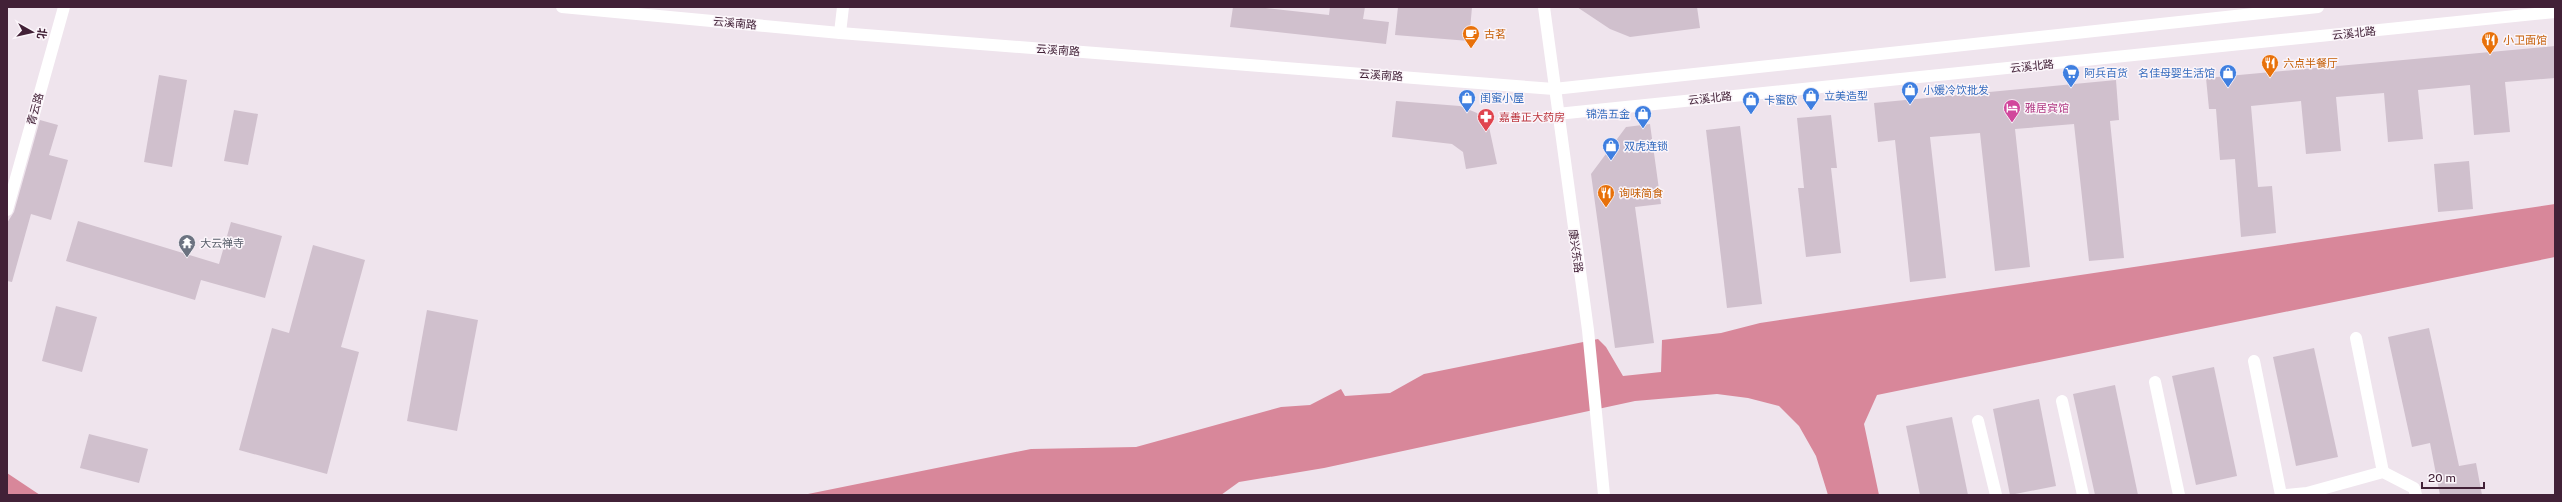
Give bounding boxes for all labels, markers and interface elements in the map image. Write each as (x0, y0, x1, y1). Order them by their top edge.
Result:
north arrow (12, 12, 52, 52)
street label: 云溪南路 (713, 15, 757, 31)
cafe icon: 古茗 (1461, 24, 1481, 49)
street label: 云溪北路 (2331, 25, 2377, 41)
text: 北 (35, 27, 49, 40)
place label: 古茗 (1484, 28, 1506, 40)
restaurant icon: 小卫面馆 (2480, 30, 2500, 55)
place label: 小卫面馆 (2503, 34, 2547, 46)
street label: 云溪南路 (1036, 42, 1080, 58)
restaurant icon: 六点半餐厅 (2260, 53, 2280, 78)
place label: 六点半餐厅 (2283, 57, 2338, 69)
street label: 云溪北路 (2009, 58, 2055, 74)
supermarket icon: 阿兵百货 (2061, 63, 2081, 88)
shop icon: 名佳母婴生活馆 (2218, 63, 2238, 88)
street label: 云溪南路 (1359, 67, 1403, 83)
place label: 阿兵百货 (2084, 67, 2128, 79)
place label: 名佳母婴生活馆 (2138, 67, 2215, 79)
shop icon: 小媛冷饮批发 (1900, 80, 1920, 105)
place label: 小媛冷饮批发 (1923, 84, 1989, 96)
shop icon: 立美造型 (1801, 86, 1821, 111)
shop icon: 闺蜜小屋 (1457, 88, 1477, 113)
street label: 云溪北路 (1687, 90, 1733, 106)
shop icon: 卡蜜欧 (1741, 90, 1761, 115)
place label: 立美造型 (1824, 90, 1868, 102)
street label: 青云路 (25, 91, 45, 127)
place label: 闺蜜小屋 (1480, 92, 1524, 104)
place label: 卡蜜欧 (1764, 94, 1797, 106)
hotel icon: 雅居宾馆 (2002, 98, 2022, 123)
place label: 雅居宾馆 (2025, 102, 2069, 114)
shop icon: 锦浩五金 (1633, 104, 1653, 129)
pharmacy icon: 嘉善正大药房 (1476, 107, 1496, 132)
place label: 锦浩五金 (1586, 108, 1630, 120)
place label: 嘉善正大药房 (1499, 111, 1565, 123)
shop icon: 双虎连锁 (1601, 136, 1621, 161)
place label: 双虎连锁 (1624, 140, 1668, 152)
restaurant icon: 询味简食 (1596, 183, 1616, 208)
place label: 询味简食 (1619, 187, 1663, 199)
street label: 康兴东路 (1567, 228, 1585, 274)
temple icon: 大云禅寺 (177, 233, 197, 258)
place label: 大云禅寺 (200, 237, 244, 249)
scale bar (2422, 464, 2484, 490)
text: 20 m (2428, 471, 2456, 485)

